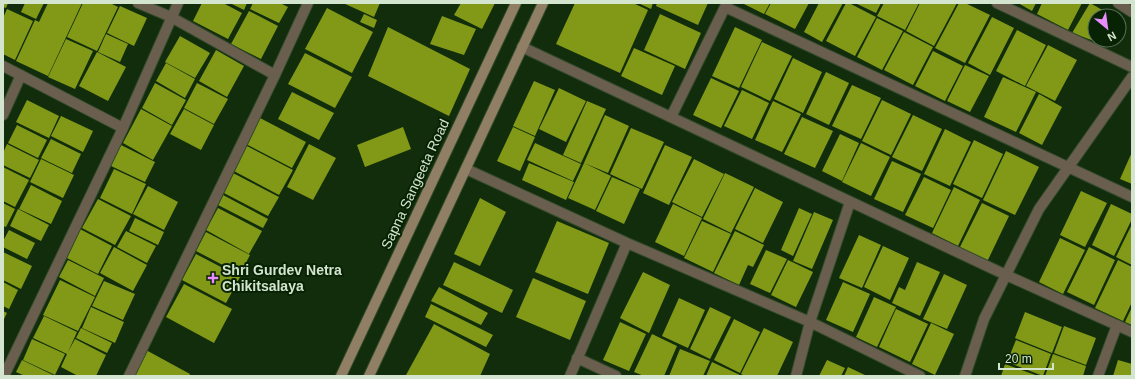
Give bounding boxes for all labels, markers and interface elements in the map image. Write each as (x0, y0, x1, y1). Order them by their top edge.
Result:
north arrow (1087, 8, 1127, 48)
text: N (1105, 30, 1118, 44)
street label: Sapna Sangeeta Road (378, 116, 452, 252)
place label: Shri Gurdev Netra Chikitsalaya (222, 262, 342, 294)
marker: Shri Gurdev Netra Chikitsalaya (207, 272, 219, 284)
scale bar (999, 345, 1053, 371)
text: 20 m (1005, 352, 1032, 366)

